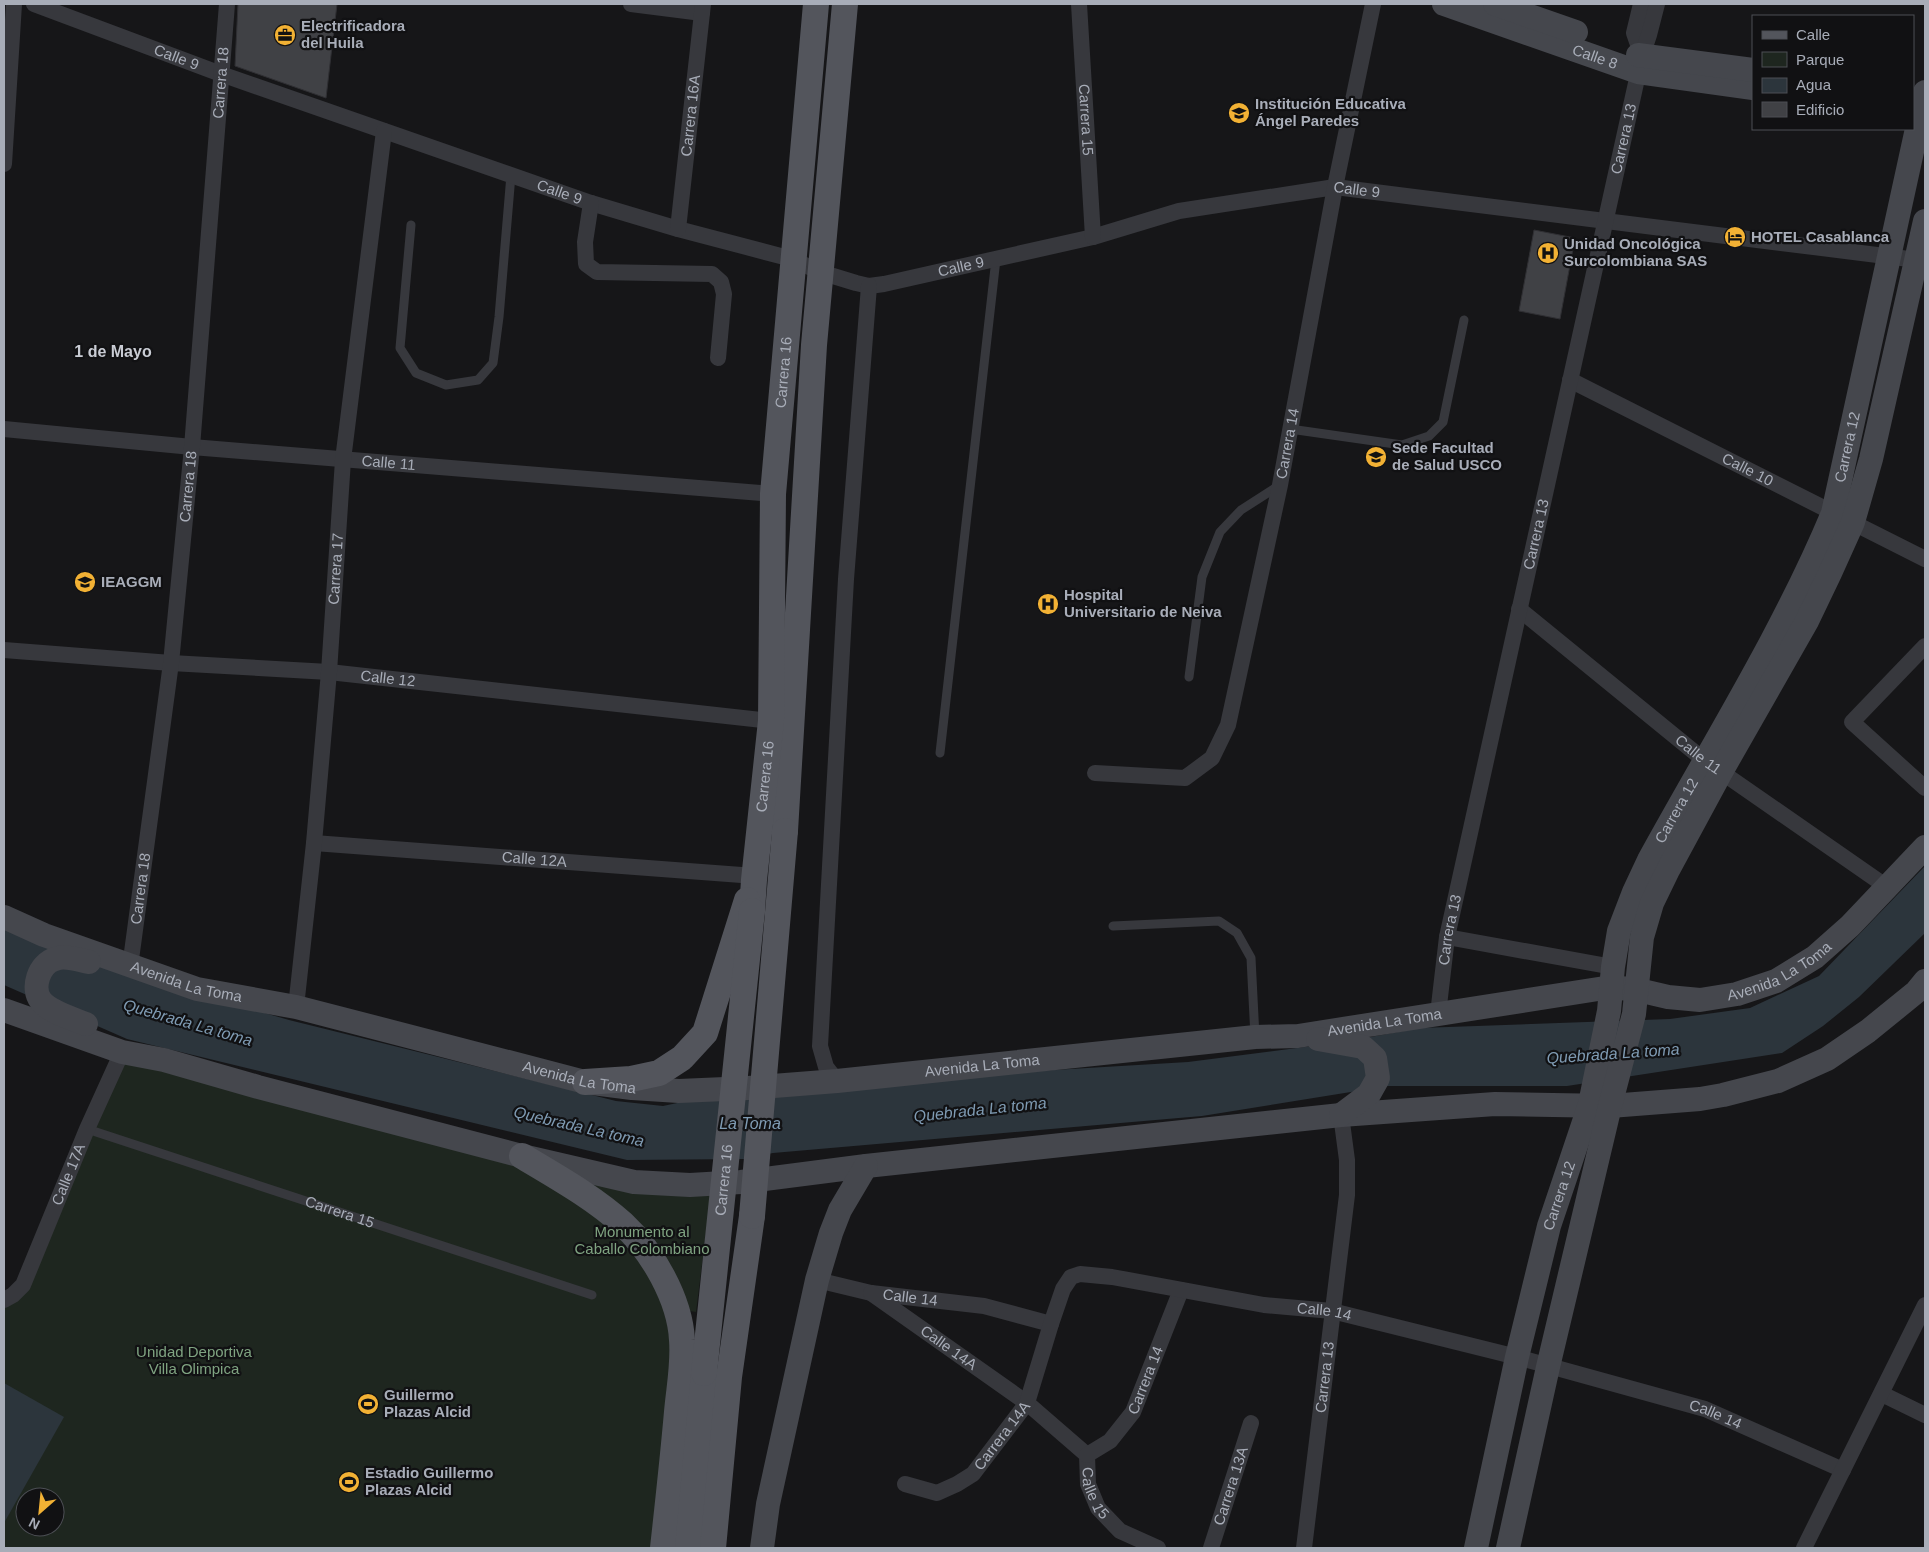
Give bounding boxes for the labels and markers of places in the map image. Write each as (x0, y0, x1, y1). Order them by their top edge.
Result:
place label: Electrificadora del Huila (301, 17, 406, 51)
office icon: Electrificadora del Huila (273, 23, 297, 47)
place label: Institución Educativa Ángel Paredes (1255, 95, 1407, 129)
school or university icon: Institución Educativa Ángel Paredes (1227, 101, 1251, 125)
hotel icon: HOTEL Casablanca (1723, 225, 1747, 249)
place label: HOTEL Casablanca (1751, 228, 1890, 245)
place label: Unidad Oncológica Surcolombiana SAS (1564, 235, 1707, 269)
hospital icon: Unidad Oncológica Surcolombiana SAS (1536, 241, 1560, 265)
place label: Sede Facultad de Salud USCO (1392, 439, 1502, 473)
school or university icon: Sede Facultad de Salud USCO (1364, 445, 1388, 469)
school or university icon: IEAGGM (73, 570, 97, 594)
place label: IEAGGM (101, 573, 162, 590)
place label: Hospital Universitario de Neiva (1064, 586, 1222, 620)
hospital icon: Hospital Universitario de Neiva (1036, 592, 1060, 616)
place label: Guillermo Plazas Alcid (384, 1386, 471, 1420)
sports icon: Guillermo Plazas Alcid (356, 1392, 380, 1416)
place label: Estadio Guillermo Plazas Alcid (365, 1464, 493, 1498)
sports icon: Estadio Guillermo Plazas Alcid (337, 1470, 361, 1494)

